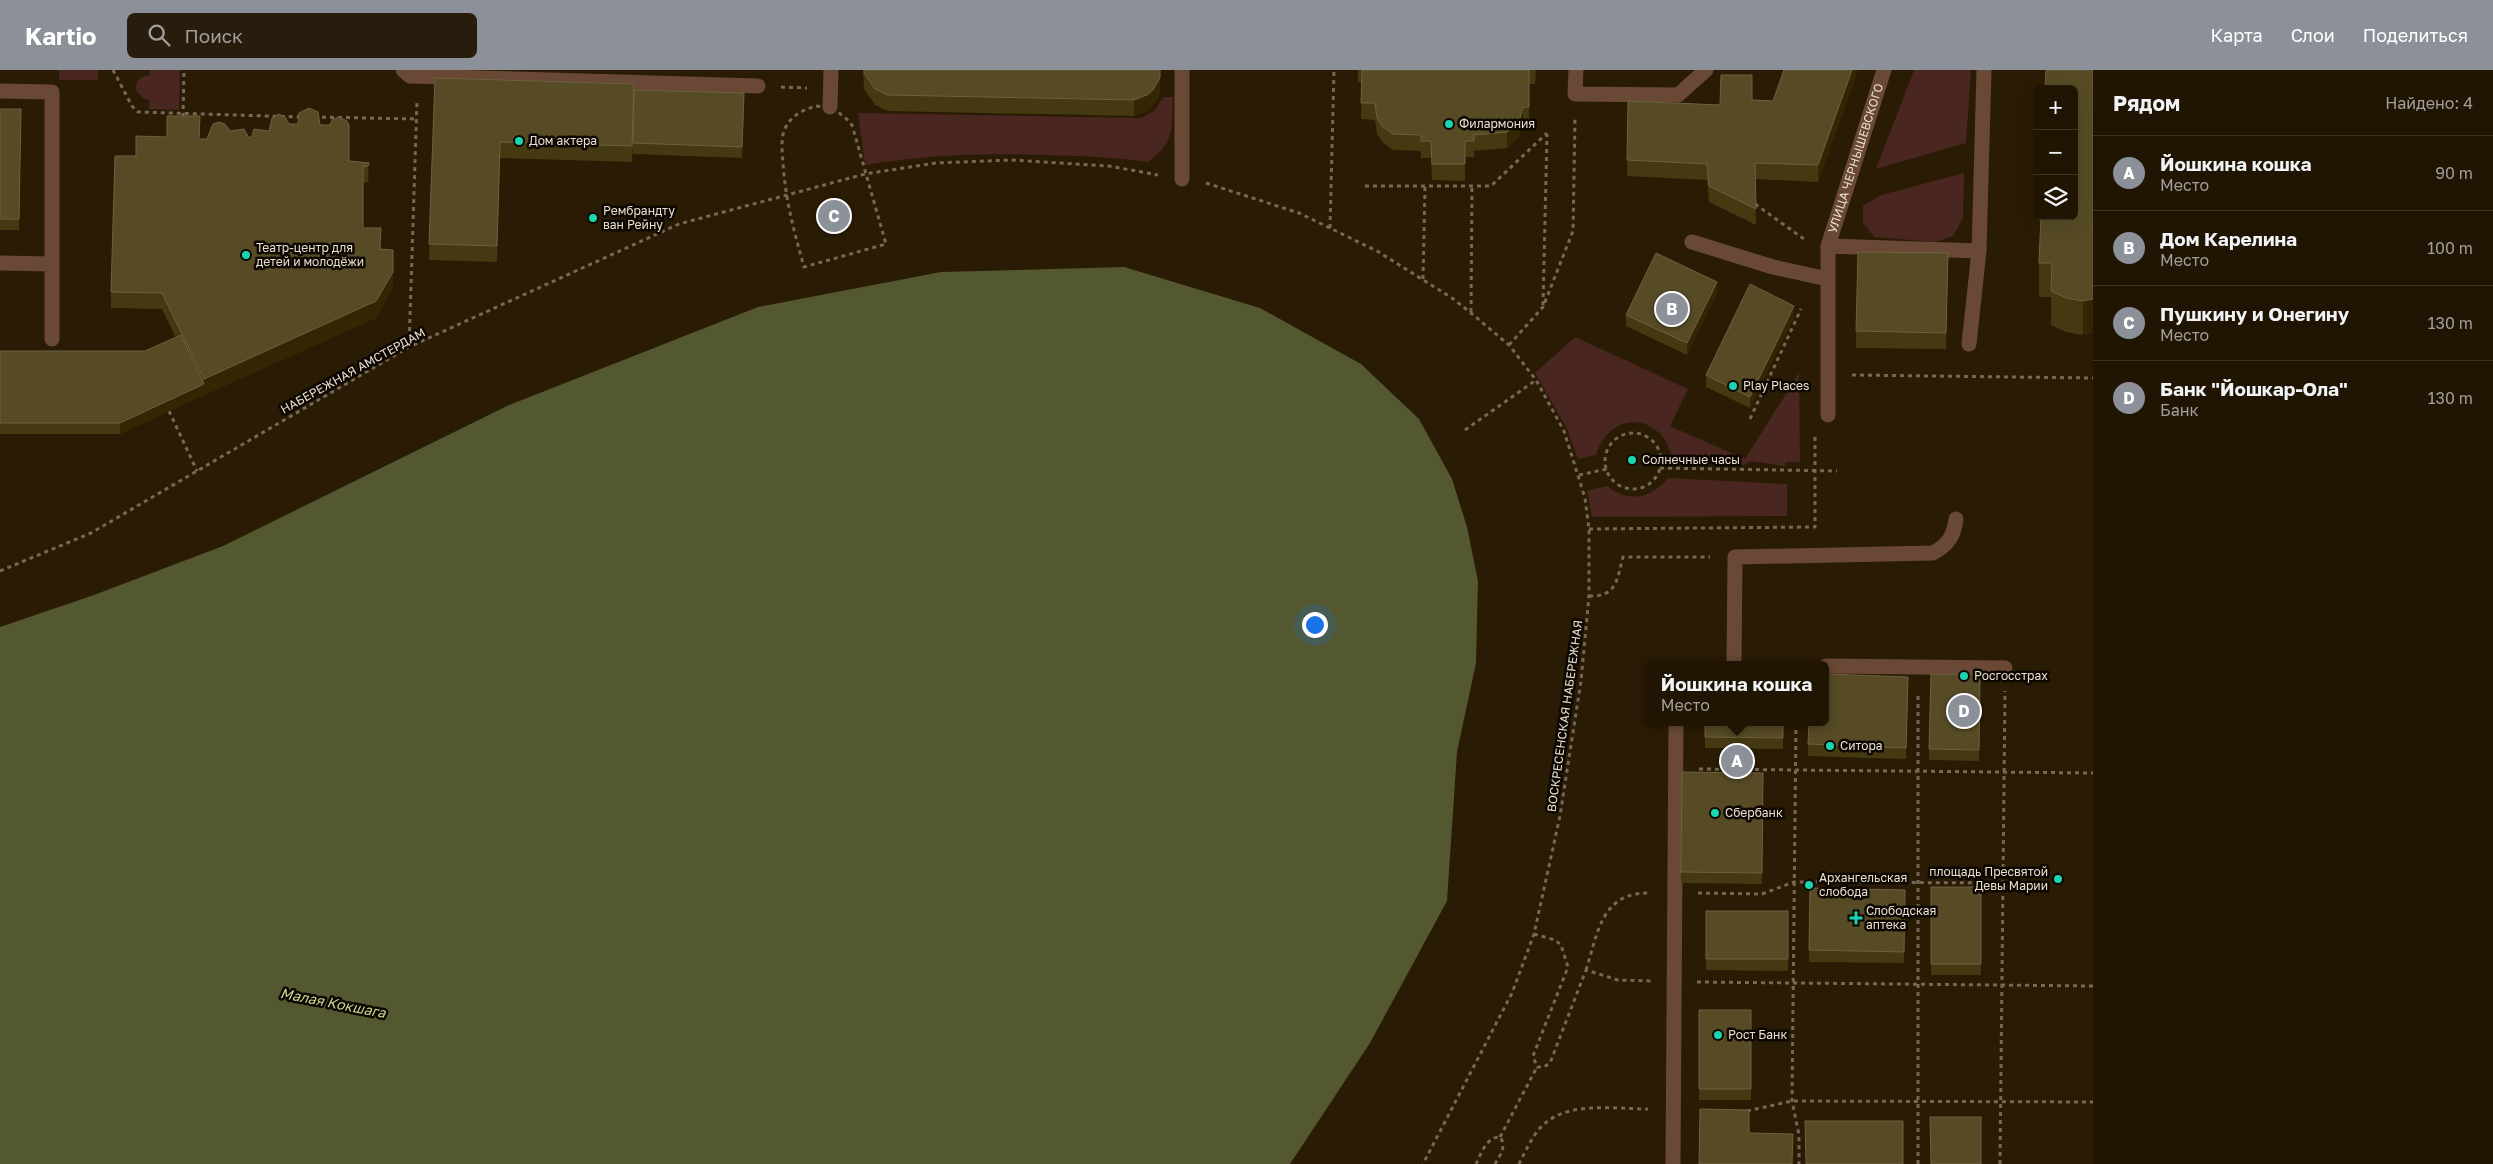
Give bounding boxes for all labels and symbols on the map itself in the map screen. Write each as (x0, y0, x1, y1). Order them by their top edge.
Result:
street label: УЛИЦА ЧЕРНЫШЕВСКОГО (1825, 81, 1886, 235)
place label: Филармония (1459, 116, 1535, 131)
marker: Филармония (1443, 118, 1455, 130)
place label: Дом актера (529, 133, 597, 148)
marker: Дом актера (513, 135, 525, 147)
pin: C (818, 197, 850, 235)
place label: Рембрандту ван Рейну (603, 203, 675, 232)
marker: Рембрандту ван Рейну (587, 212, 599, 224)
place label: Театр-центр для детей и молодёжи (256, 240, 364, 269)
marker: Театр-центр для детей и молодёжи (240, 249, 252, 261)
pin: B (1656, 290, 1688, 328)
street label: НАБЕРЕЖНАЯ АМСТЕРДАМ (278, 324, 428, 417)
place label: Play Places (1743, 378, 1809, 393)
marker: Play Places (1727, 380, 1739, 392)
place label: Солнечные часы (1642, 452, 1740, 467)
marker: Солнечные часы (1626, 454, 1638, 466)
your location (1302, 612, 1328, 638)
street label: ВОСКРЕСЕНСКАЯ НАБЕРЕЖНАЯ (1544, 619, 1585, 813)
place label: Росгосстрах (1974, 668, 2048, 683)
marker: Росгосстрах (1958, 670, 1970, 682)
pin: D (1948, 692, 1980, 730)
place label: Ситора (1840, 738, 1883, 753)
marker: Ситора (1824, 740, 1836, 752)
pin: A (1721, 742, 1753, 780)
place label: Сбербанк (1725, 805, 1783, 820)
marker: Сбербанк (1709, 807, 1721, 819)
place label: площадь Пресвятой Девы Марии (1929, 864, 2048, 893)
place label: Архангельская слобода (1819, 870, 1907, 899)
marker: площадь Пресвятой Девы Марии (2052, 873, 2064, 885)
marker: Архангельская слобода (1803, 879, 1815, 891)
place label: Слободская аптека (1866, 903, 1936, 932)
marker: Слободская аптека (1850, 912, 1862, 924)
water label: Малая Кокшага (279, 984, 388, 1021)
place label: Рост Банк (1728, 1027, 1787, 1042)
marker: Рост Банк (1712, 1029, 1724, 1041)

